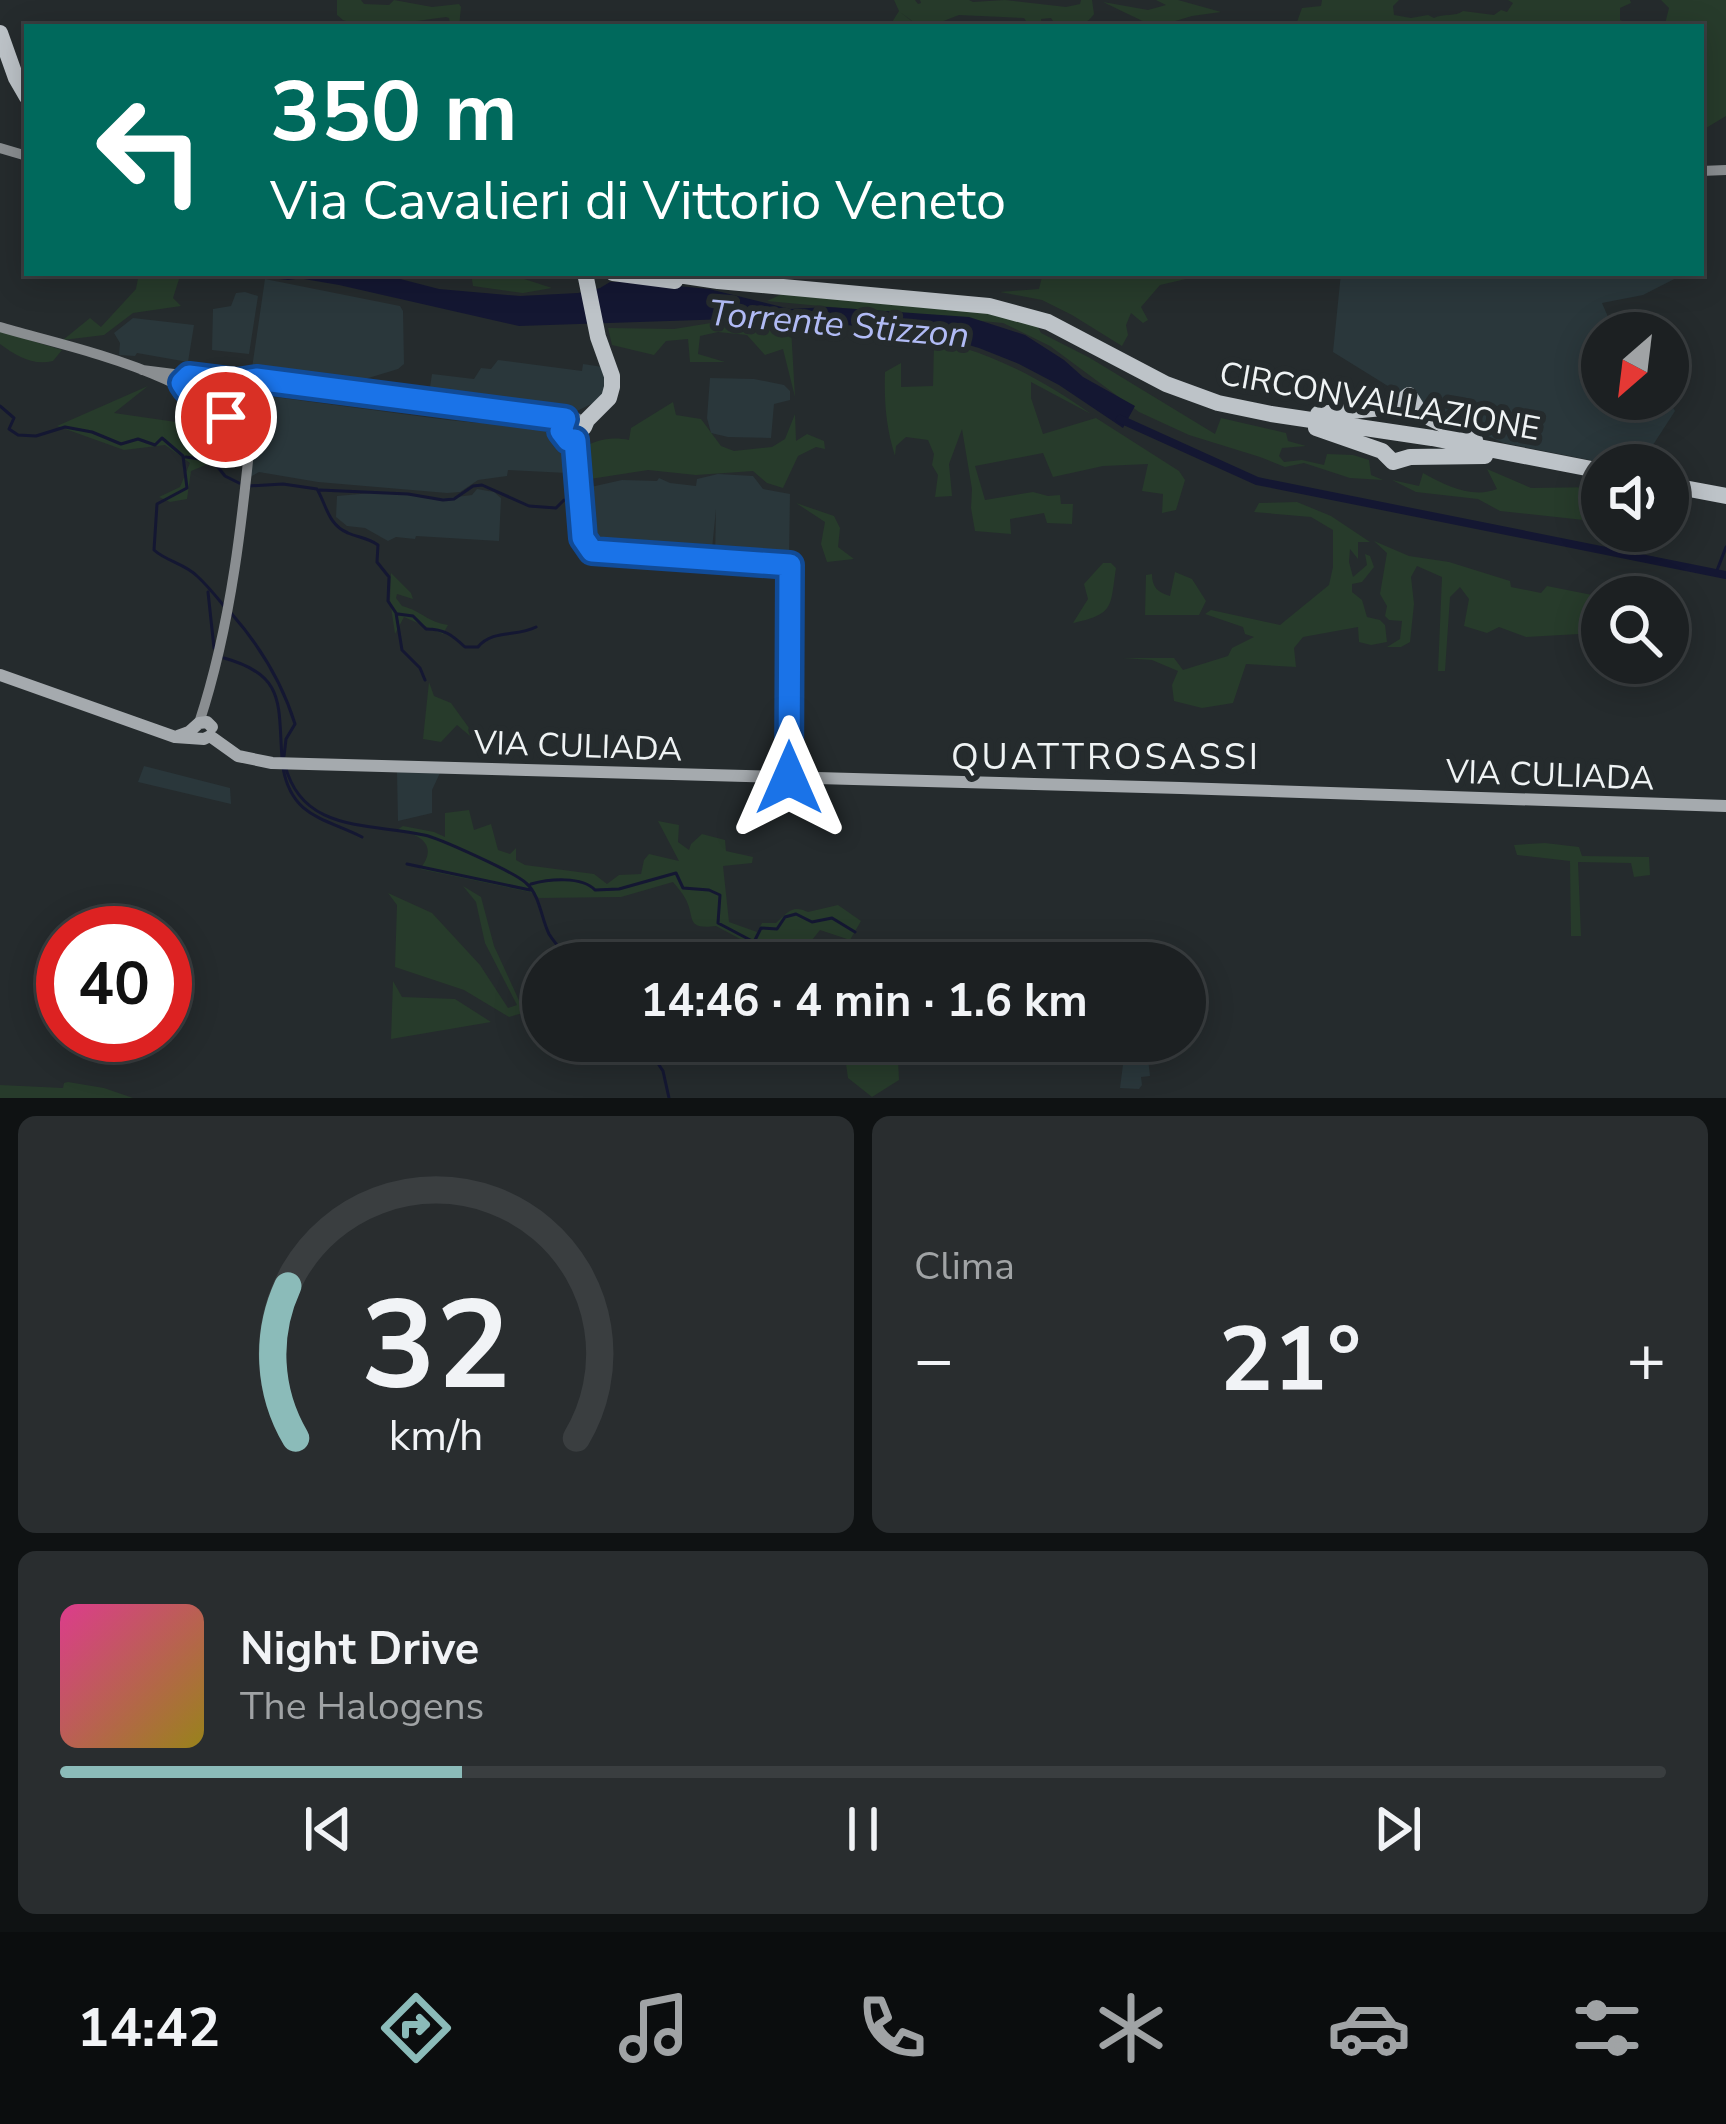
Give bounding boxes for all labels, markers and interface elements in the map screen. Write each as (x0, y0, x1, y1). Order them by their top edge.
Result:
text: 350 m (270, 55, 518, 170)
icon: left (72, 72, 228, 228)
text: Via Cavalieri di Vittorio Veneto (270, 164, 1006, 238)
water label: Torrente Stizzon (707, 289, 971, 360)
north arrow (1581, 312, 1689, 420)
map controls (1581, 312, 1689, 684)
street label: CIRCONVALLAZIONE (1216, 351, 1543, 452)
pin (175, 366, 277, 468)
icon: arrive (193, 384, 259, 450)
button: sound (1581, 444, 1689, 552)
button: search (1581, 576, 1689, 684)
position arrow (726, 715, 852, 841)
street label: VIA CULIADA (472, 720, 683, 773)
district label: QUATTROSASSI (951, 733, 1261, 782)
street label: VIA CULIADA (1444, 749, 1655, 802)
speed limit sign: 40 (36, 906, 192, 1062)
text: 14:46 · 4 min · 1.6 km (640, 971, 1088, 1032)
text: Clima (914, 1240, 1015, 1293)
text: 32 (361, 1261, 511, 1431)
text: 21° (1219, 1299, 1361, 1422)
text: − (914, 1315, 954, 1405)
text: + (1626, 1315, 1666, 1405)
text: km/h (389, 1406, 483, 1464)
text: Night Drive (240, 1619, 479, 1680)
text: The Halogens (240, 1680, 484, 1733)
icon: previous (295, 1796, 361, 1862)
icon: pause (830, 1796, 896, 1862)
icon: next (1365, 1796, 1431, 1862)
icon: directions (374, 1986, 458, 2070)
icon: music (612, 1986, 696, 2070)
icon: phone (850, 1986, 934, 2070)
icon: climate (1089, 1986, 1173, 2070)
icon: car (1327, 1986, 1411, 2070)
icon: filters (1565, 1986, 1649, 2070)
text: 14:42 (77, 1991, 220, 2065)

